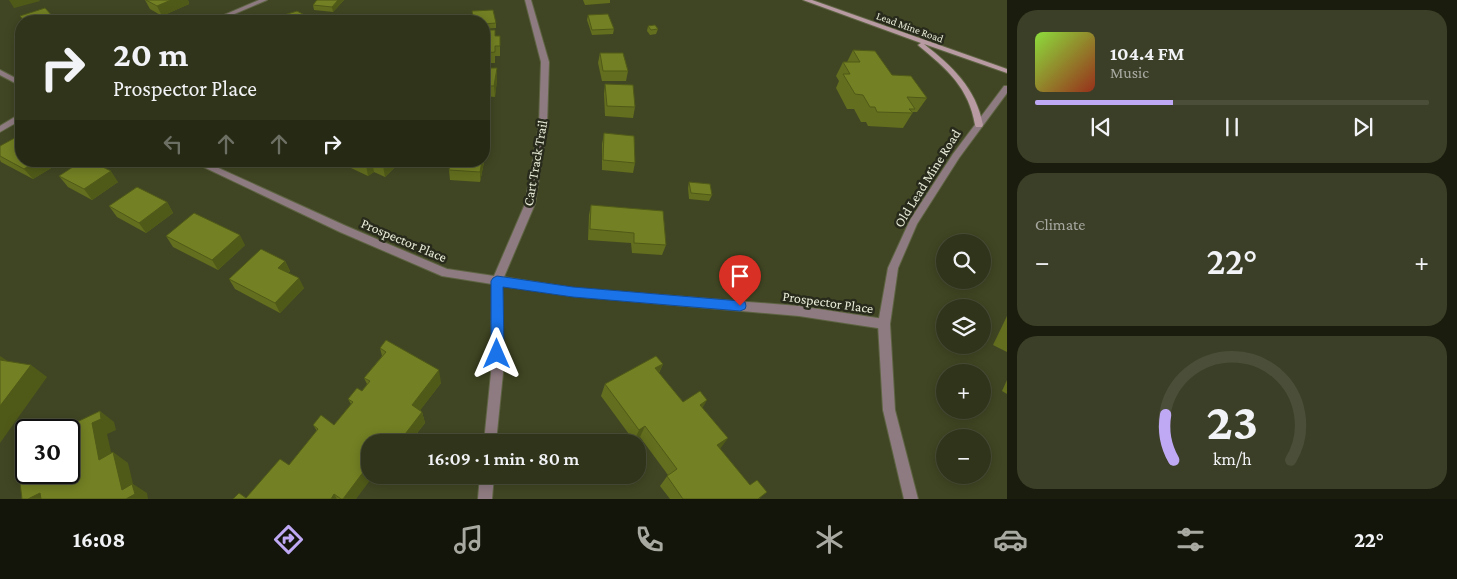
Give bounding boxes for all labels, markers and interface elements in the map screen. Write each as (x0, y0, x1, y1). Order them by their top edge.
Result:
street label: Lead Mine Road (875, 9, 945, 45)
icon: right (30, 35, 95, 100)
text: 20 m (113, 35, 188, 74)
text: 104.4 FM (1110, 43, 1184, 64)
text: Music (1110, 64, 1149, 81)
text: Prospector Place (113, 76, 257, 101)
icon: previous (1087, 113, 1115, 141)
icon: pause (1218, 113, 1246, 141)
icon: next (1349, 113, 1377, 141)
street label: Cart Track Trail (520, 119, 550, 207)
street label: Old Lead Mine Road (890, 125, 964, 230)
icon: left (159, 130, 187, 158)
icon: ahead (212, 130, 240, 158)
icon: ahead (265, 130, 293, 158)
icon: right (318, 130, 346, 158)
street label: Prospector Place (359, 215, 449, 265)
text: Climate (1035, 216, 1085, 233)
map controls (936, 234, 991, 484)
button: search (936, 234, 991, 289)
text: 22° (1207, 240, 1257, 282)
text: − (1035, 246, 1050, 277)
text: + (1414, 246, 1429, 277)
pin (719, 255, 761, 306)
icon: arrive (726, 262, 754, 290)
street label: Prospector Place (782, 288, 874, 316)
button: layers (936, 299, 991, 354)
position arrow (470, 327, 522, 379)
button: + (936, 364, 991, 419)
text: 23 (1206, 392, 1258, 450)
speed limit sign: 30 (15, 419, 80, 484)
button: − (936, 429, 991, 484)
text: 16:09 · 1 min · 80 m (428, 448, 579, 469)
text: km/h (1213, 449, 1252, 469)
icon: directions (271, 522, 306, 557)
icon: music (451, 522, 486, 557)
icon: phone (632, 522, 667, 557)
icon: climate (812, 522, 847, 557)
icon: car (993, 522, 1028, 557)
icon: filters (1173, 522, 1208, 557)
text: 16:08 (73, 527, 125, 552)
text: 22° (1354, 527, 1384, 552)

